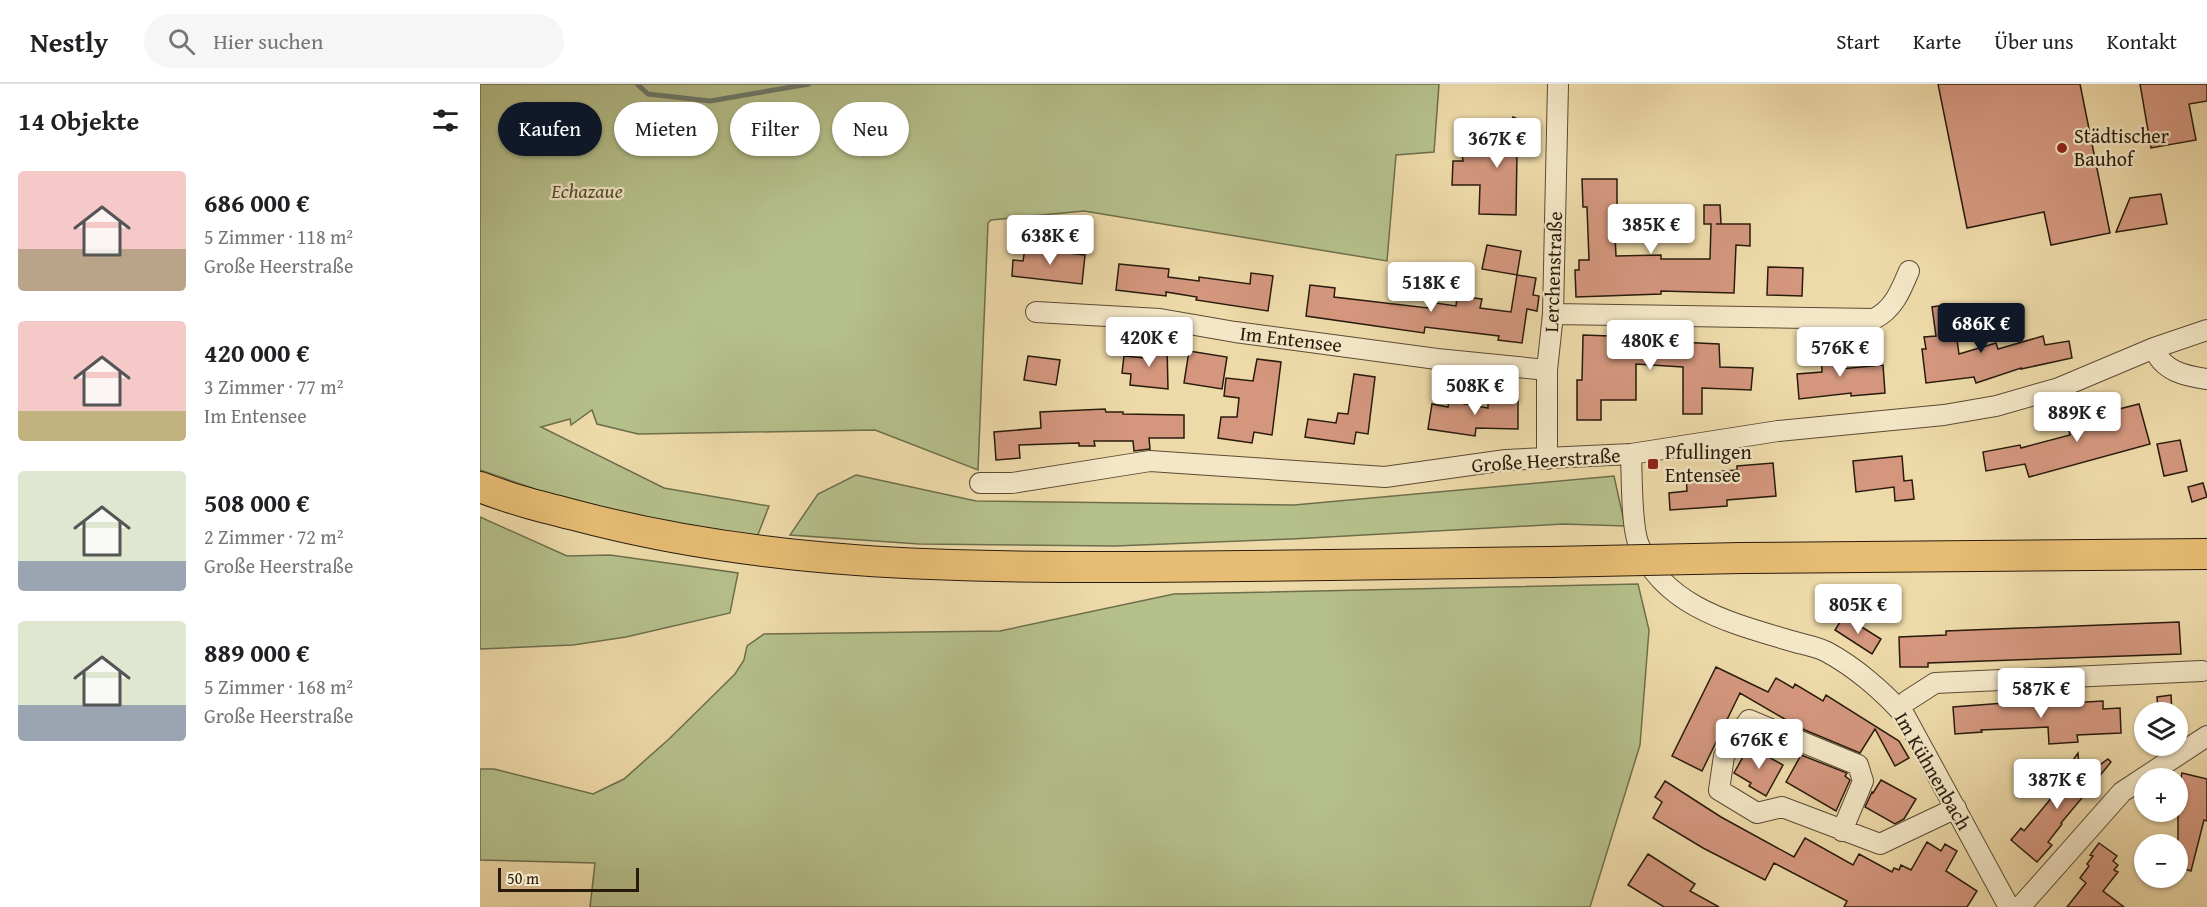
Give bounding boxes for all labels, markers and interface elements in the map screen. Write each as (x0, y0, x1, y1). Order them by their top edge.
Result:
search box (144, 14, 564, 68)
text: Nestly (30, 21, 108, 62)
icon: search (165, 25, 198, 58)
text: Hier suchen (213, 25, 323, 57)
text: Start (1836, 26, 1880, 57)
text: Karte (1913, 26, 1961, 57)
text: Über uns (1994, 26, 2074, 57)
text: Kontakt (2107, 26, 2177, 57)
text: 14 Objekte (18, 101, 139, 140)
chip: Kaufen (498, 102, 602, 156)
chip: Mieten (614, 102, 718, 156)
chip: Filter (730, 102, 820, 156)
chip: Neu (832, 102, 909, 156)
icon: filters (429, 104, 462, 137)
pin: 367K € (1448, 118, 1546, 169)
place label: Städtischer Bauhof (2074, 121, 2169, 173)
text: 367K € (1468, 123, 1526, 152)
marker: Städtischer Bauhof (2055, 141, 2069, 155)
park label: Echazaue (550, 176, 623, 205)
text: 686 000 € (204, 183, 310, 222)
icon: home (66, 195, 138, 267)
pin: 385K € (1602, 204, 1700, 255)
text: 385K € (1622, 209, 1680, 238)
street label: Lerchenstraße (1536, 211, 1569, 333)
pin: 638K € (1001, 215, 1099, 266)
text: 638K € (1021, 220, 1079, 249)
text: 5 Zimmer · 118 m² (204, 222, 353, 251)
text: Große Heerstraße (204, 251, 353, 280)
pin: 518K € (1382, 262, 1480, 313)
text: 518K € (1402, 267, 1460, 296)
pin: 686K € (1932, 303, 2030, 354)
text: 686K € (1952, 308, 2010, 337)
pin: 420K € (1100, 317, 1198, 368)
street label: Im Entensee (1238, 318, 1344, 359)
pin: 480K € (1601, 320, 1699, 371)
text: 420K € (1120, 322, 1178, 351)
text: 480K € (1621, 325, 1679, 354)
pin: 576K € (1791, 327, 1889, 378)
text: 576K € (1811, 332, 1869, 361)
text: 420 000 € (204, 333, 310, 372)
icon: home (66, 345, 138, 417)
pin: 508K € (1426, 365, 1524, 416)
text: 508K € (1446, 370, 1504, 399)
text: 3 Zimmer · 77 m² (204, 372, 343, 401)
pin: 889K € (2028, 392, 2126, 443)
text: 889K € (2048, 397, 2106, 426)
text: Im Entensee (204, 401, 307, 430)
place label: Pfullingen Entensee (1665, 437, 1752, 489)
street label: Große Heerstraße (1470, 440, 1621, 479)
marker: Pfullingen Entensee (1646, 457, 1660, 471)
text: 508 000 € (204, 483, 310, 522)
icon: home (66, 495, 138, 567)
text: 2 Zimmer · 72 m² (204, 522, 343, 551)
text: Große Heerstraße (204, 551, 353, 580)
pin: 805K € (1809, 584, 1907, 635)
text: 805K € (1829, 589, 1887, 618)
text: 889 000 € (204, 633, 310, 672)
icon: home (66, 645, 138, 717)
pin: 587K € (1992, 668, 2090, 719)
text: 5 Zimmer · 168 m² (204, 672, 353, 701)
text: 587K € (2012, 673, 2070, 702)
text: Große Heerstraße (204, 701, 353, 730)
map controls (2134, 702, 2188, 888)
button: layers (2134, 702, 2188, 756)
street label: Im Kühnenbach (1888, 706, 1979, 835)
pin: 676K € (1710, 719, 1808, 770)
text: 676K € (1730, 724, 1788, 753)
pin: 387K € (2008, 759, 2106, 810)
text: 387K € (2028, 764, 2086, 793)
button: + (2134, 768, 2188, 822)
button: − (2134, 834, 2188, 888)
scale bar (498, 865, 639, 892)
text: 50 m (507, 866, 539, 890)

